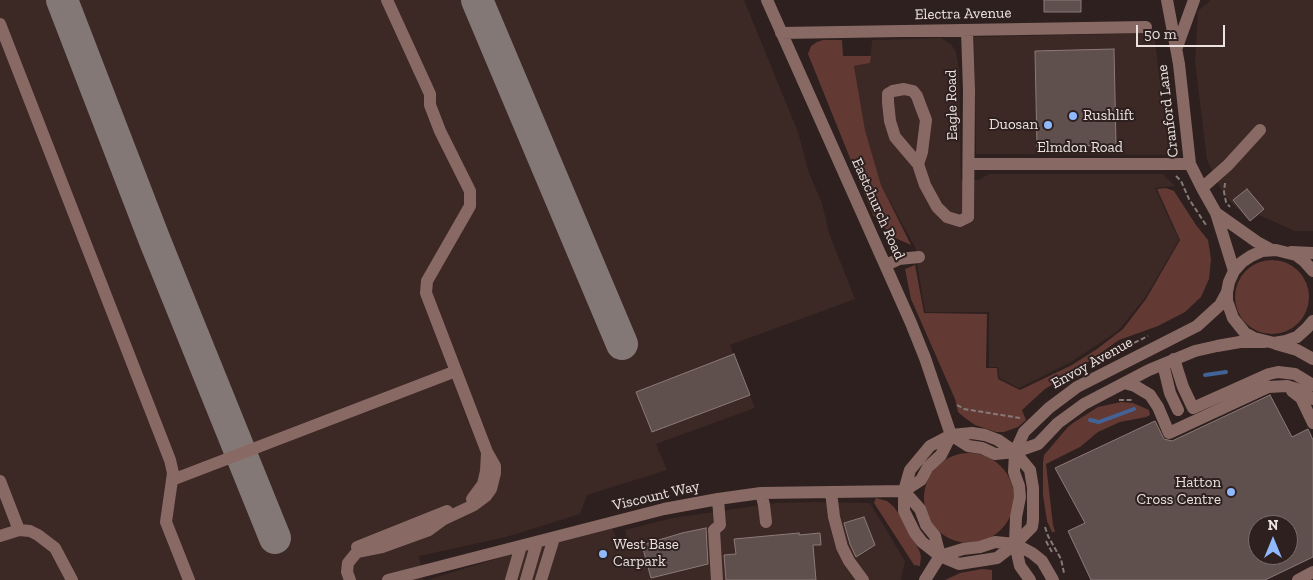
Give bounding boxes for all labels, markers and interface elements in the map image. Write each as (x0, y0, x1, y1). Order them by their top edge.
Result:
street label: Electra Avenue (914, 4, 1012, 24)
scale bar (1138, 15, 1227, 47)
text: 50 m (1144, 25, 1177, 43)
street label: Cranford Lane (1153, 64, 1183, 158)
street label: Eagle Road (942, 69, 962, 141)
place label: Rushlift (1083, 107, 1134, 125)
marker: Rushlift (1067, 110, 1079, 122)
place label: Duosan (989, 116, 1038, 134)
marker: Duosan (1042, 119, 1054, 131)
street label: Elmdon Road (1037, 139, 1123, 157)
street label: Eastchurch Road (848, 155, 908, 263)
street label: Envoy Avenue (1048, 333, 1136, 393)
place label: Hatton Cross Centre (1137, 474, 1221, 509)
street label: Viscount Way (611, 477, 701, 515)
marker: Hatton Cross Centre (1225, 486, 1237, 498)
north arrow (1248, 515, 1298, 565)
text: N (1268, 517, 1278, 534)
place label: West Base Carpark (613, 536, 679, 571)
marker: West Base Carpark (597, 548, 609, 560)

